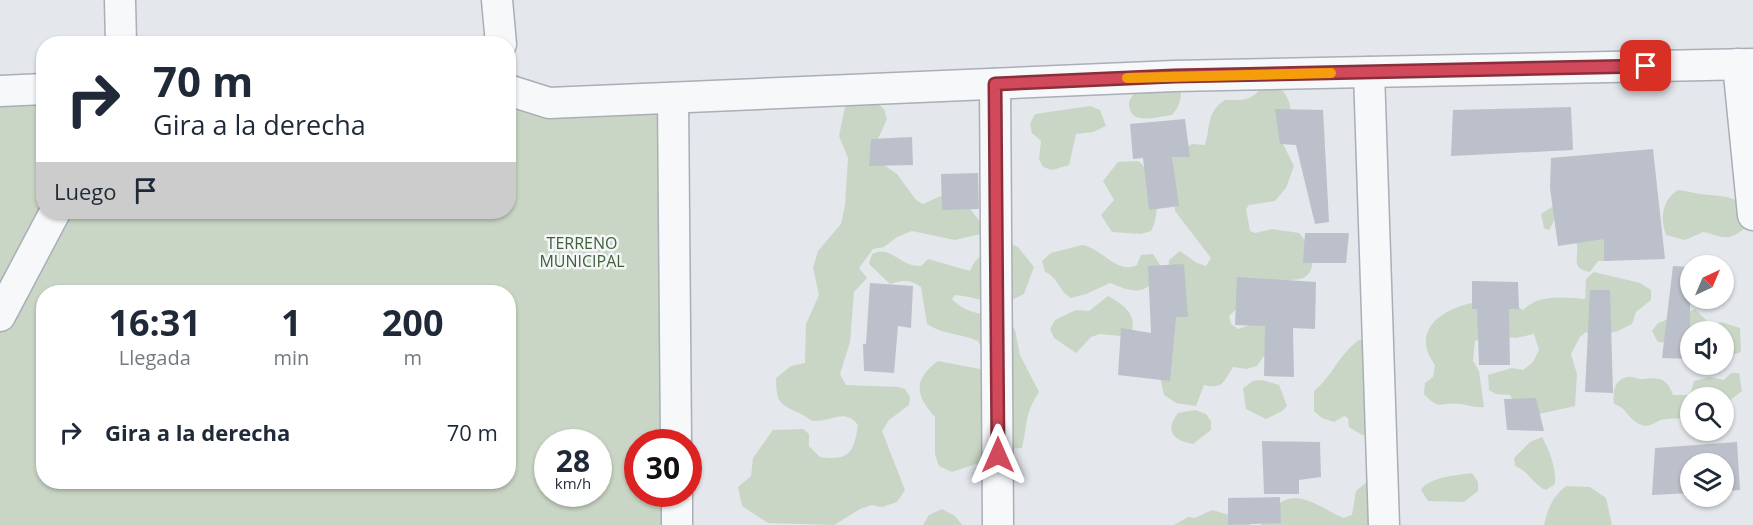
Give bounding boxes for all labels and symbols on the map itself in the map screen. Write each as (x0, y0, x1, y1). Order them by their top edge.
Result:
pin (1620, 40, 1671, 91)
park label: TERRENO MUNICIPAL (539, 232, 625, 272)
north arrow (1680, 255, 1734, 309)
position arrow (966, 423, 1030, 487)
speed limit sign: 30 (624, 429, 702, 507)

